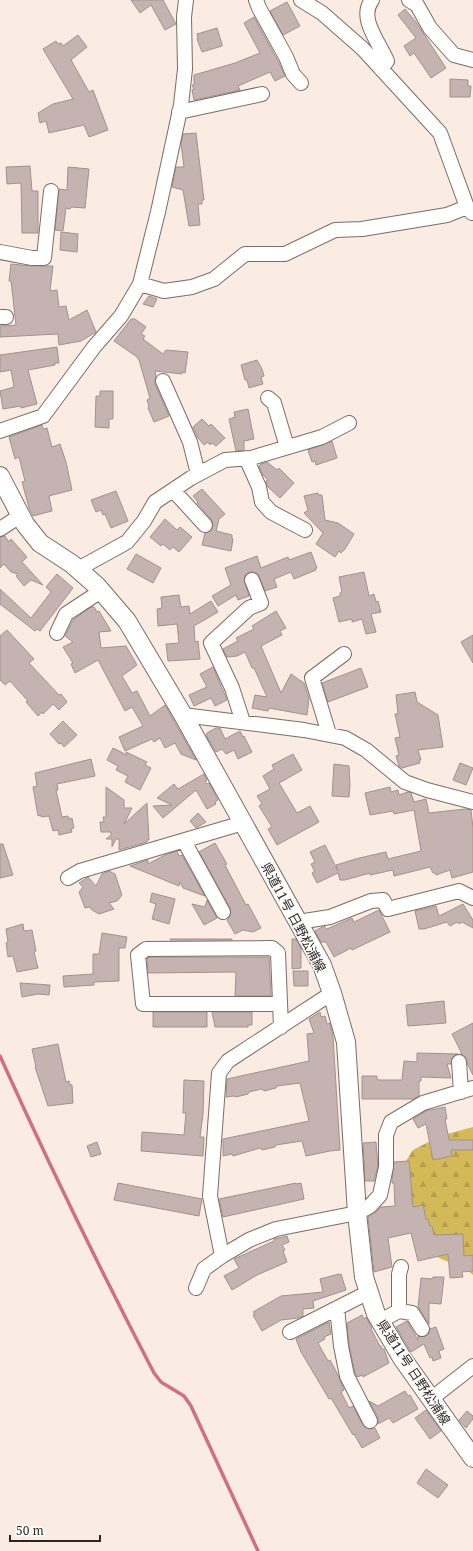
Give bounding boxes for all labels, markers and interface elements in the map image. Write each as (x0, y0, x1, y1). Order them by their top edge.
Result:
street label: 県道11号 日野松浦線 (257, 859, 331, 975)
street label: 県道11号 日野松浦線 (373, 1316, 455, 1428)
scale bar (10, 1517, 100, 1543)
text: 50 m (16, 1522, 44, 1539)

